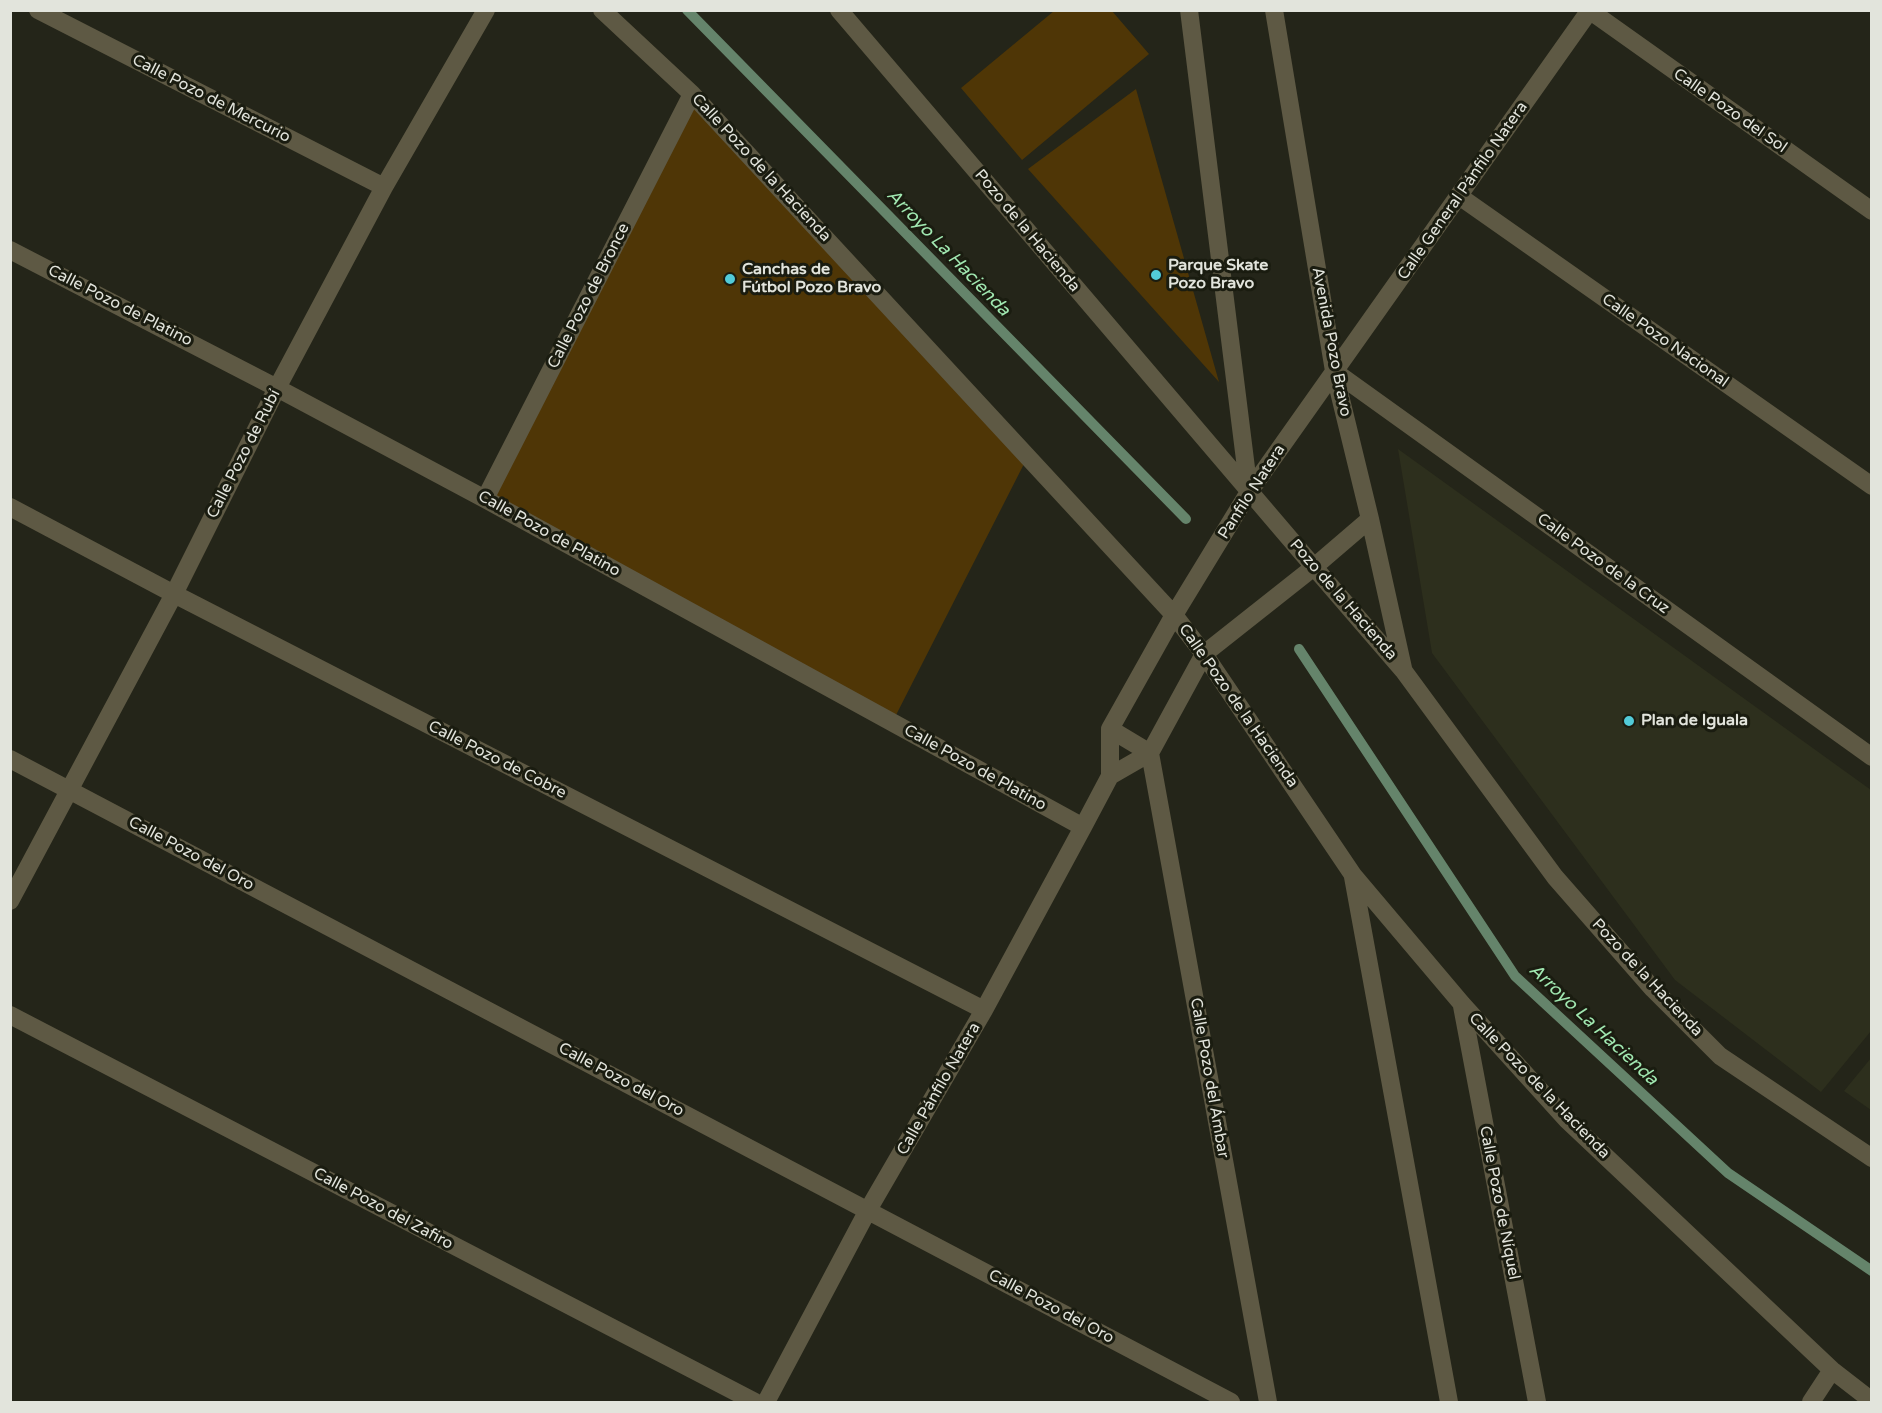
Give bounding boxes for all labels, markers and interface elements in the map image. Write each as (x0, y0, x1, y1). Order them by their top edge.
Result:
street label: Calle Pozo de Mercurio (129, 51, 293, 147)
street label: Calle Pozo del Sol (1669, 65, 1791, 157)
street label: Calle Pozo de la Hacienda (687, 90, 835, 246)
street label: Calle General Pánfilo Natera (1394, 98, 1532, 284)
street label: Pozo de la Hacienda (970, 166, 1084, 296)
water label: Arroyo La Hacienda (882, 185, 1014, 321)
street label: Calle Pozo de Bronce (544, 220, 634, 372)
place label: Parque Skate Pozo Bravo (1168, 256, 1268, 294)
place label: Canchas de Fútbol Pozo Bravo (742, 260, 881, 298)
street label: Calle Pozo de Platino (44, 261, 196, 351)
street label: Avenida Pozo Bravo (1307, 266, 1355, 418)
marker: Parque Skate Pozo Bravo (1149, 268, 1163, 282)
marker: Canchas de Fútbol Pozo Bravo (723, 272, 737, 286)
street label: Calle Pozo Nacional (1598, 290, 1732, 392)
street label: Calle Pozo de Rubí (203, 386, 285, 522)
street label: Panfilo Natera (1214, 441, 1290, 543)
street label: Calle Pozo de Platino (474, 487, 624, 581)
street label: Calle Pozo de la Cruz (1533, 510, 1673, 618)
street label: Pozo de la Hacienda (1285, 536, 1401, 664)
street label: Calle Pozo de la Hacienda (1174, 620, 1302, 792)
place label: Plan de Iguala (1641, 711, 1748, 731)
marker: Plan de Iguala (1622, 714, 1636, 728)
street label: Calle Pozo de Cobre (425, 717, 569, 803)
street label: Calle Pozo de Platino (900, 721, 1050, 815)
street label: Calle Pozo del Oro (125, 813, 257, 895)
street label: Pozo de la Hacienda (1587, 915, 1707, 1041)
water label: Arroyo La Hacienda (1524, 960, 1662, 1090)
street label: Calle Pozo del Ámbar (1185, 996, 1233, 1160)
street label: Calle Pozo de la Hacienda (1464, 1009, 1614, 1163)
street label: Calle Pánfilo Natera (893, 1019, 985, 1159)
street label: Calle Pozo del Oro (555, 1039, 687, 1121)
street label: Calle Pozo de Níquel (1475, 1124, 1523, 1282)
street label: Calle Pozo del Zafiro (310, 1164, 456, 1254)
street label: Calle Pozo del Oro (985, 1266, 1117, 1348)

